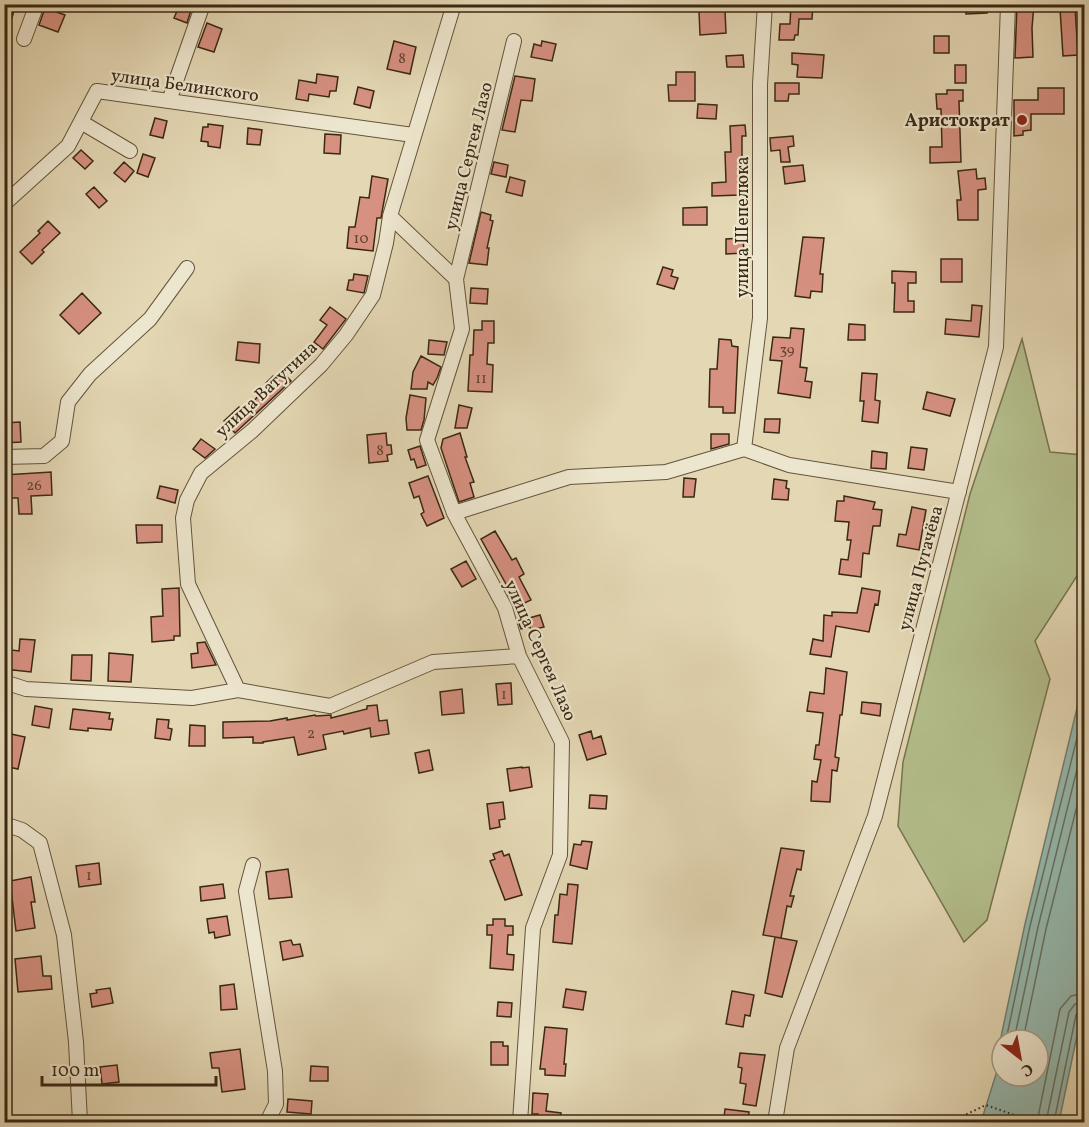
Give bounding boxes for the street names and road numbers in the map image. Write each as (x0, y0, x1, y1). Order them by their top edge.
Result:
street label: улица Белинского (109, 64, 260, 109)
street label: улица Сергея Лазо (439, 80, 500, 233)
street label: улица Шепелюка (731, 156, 756, 298)
street label: улица Ватутина (210, 336, 324, 444)
street label: улица Пугачёва (893, 503, 950, 634)
street label: улица Сергея Лазо (497, 576, 582, 725)

